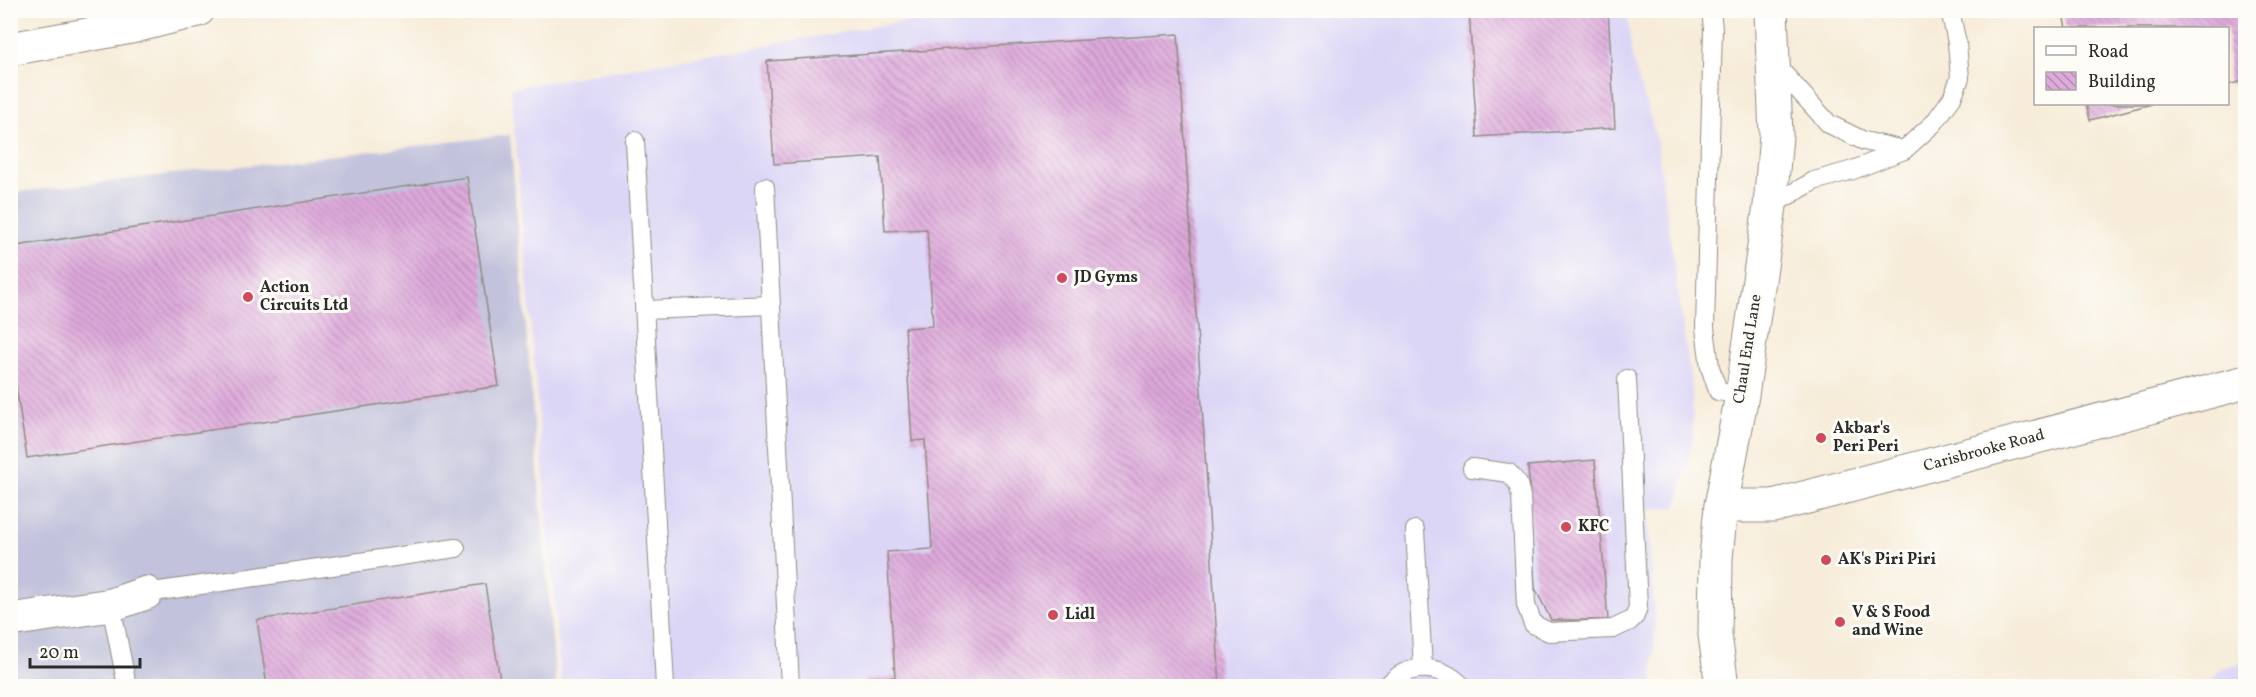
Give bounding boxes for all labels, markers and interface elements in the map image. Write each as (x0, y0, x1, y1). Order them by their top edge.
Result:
legend (2034, 27, 2229, 105)
text: Road (2088, 40, 2129, 65)
text: Building (2088, 70, 2156, 95)
place label: JD Gyms (1073, 267, 1138, 289)
marker: JD Gyms (1055, 271, 1069, 285)
place label: Action Circuits Ltd (260, 277, 349, 317)
marker: Action Circuits Ltd (241, 290, 255, 304)
street label: Chaul End Lane (1728, 293, 1768, 405)
place label: Akbar's Peri Peri (1833, 418, 1899, 458)
street label: Carisbrooke Road (1921, 424, 2047, 478)
marker: Akbar's Peri Peri (1814, 431, 1828, 445)
place label: KFC (1578, 516, 1609, 538)
marker: KFC (1559, 520, 1573, 534)
place label: AK's Piri Piri (1838, 549, 1936, 571)
marker: AK's Piri Piri (1819, 553, 1833, 567)
place label: V & S Food and Wine (1852, 602, 1931, 642)
place label: Lidl (1065, 604, 1096, 626)
marker: Lidl (1046, 608, 1060, 622)
marker: V & S Food and Wine (1833, 615, 1847, 629)
scale bar (30, 631, 140, 669)
text: 20 m (39, 641, 79, 666)

